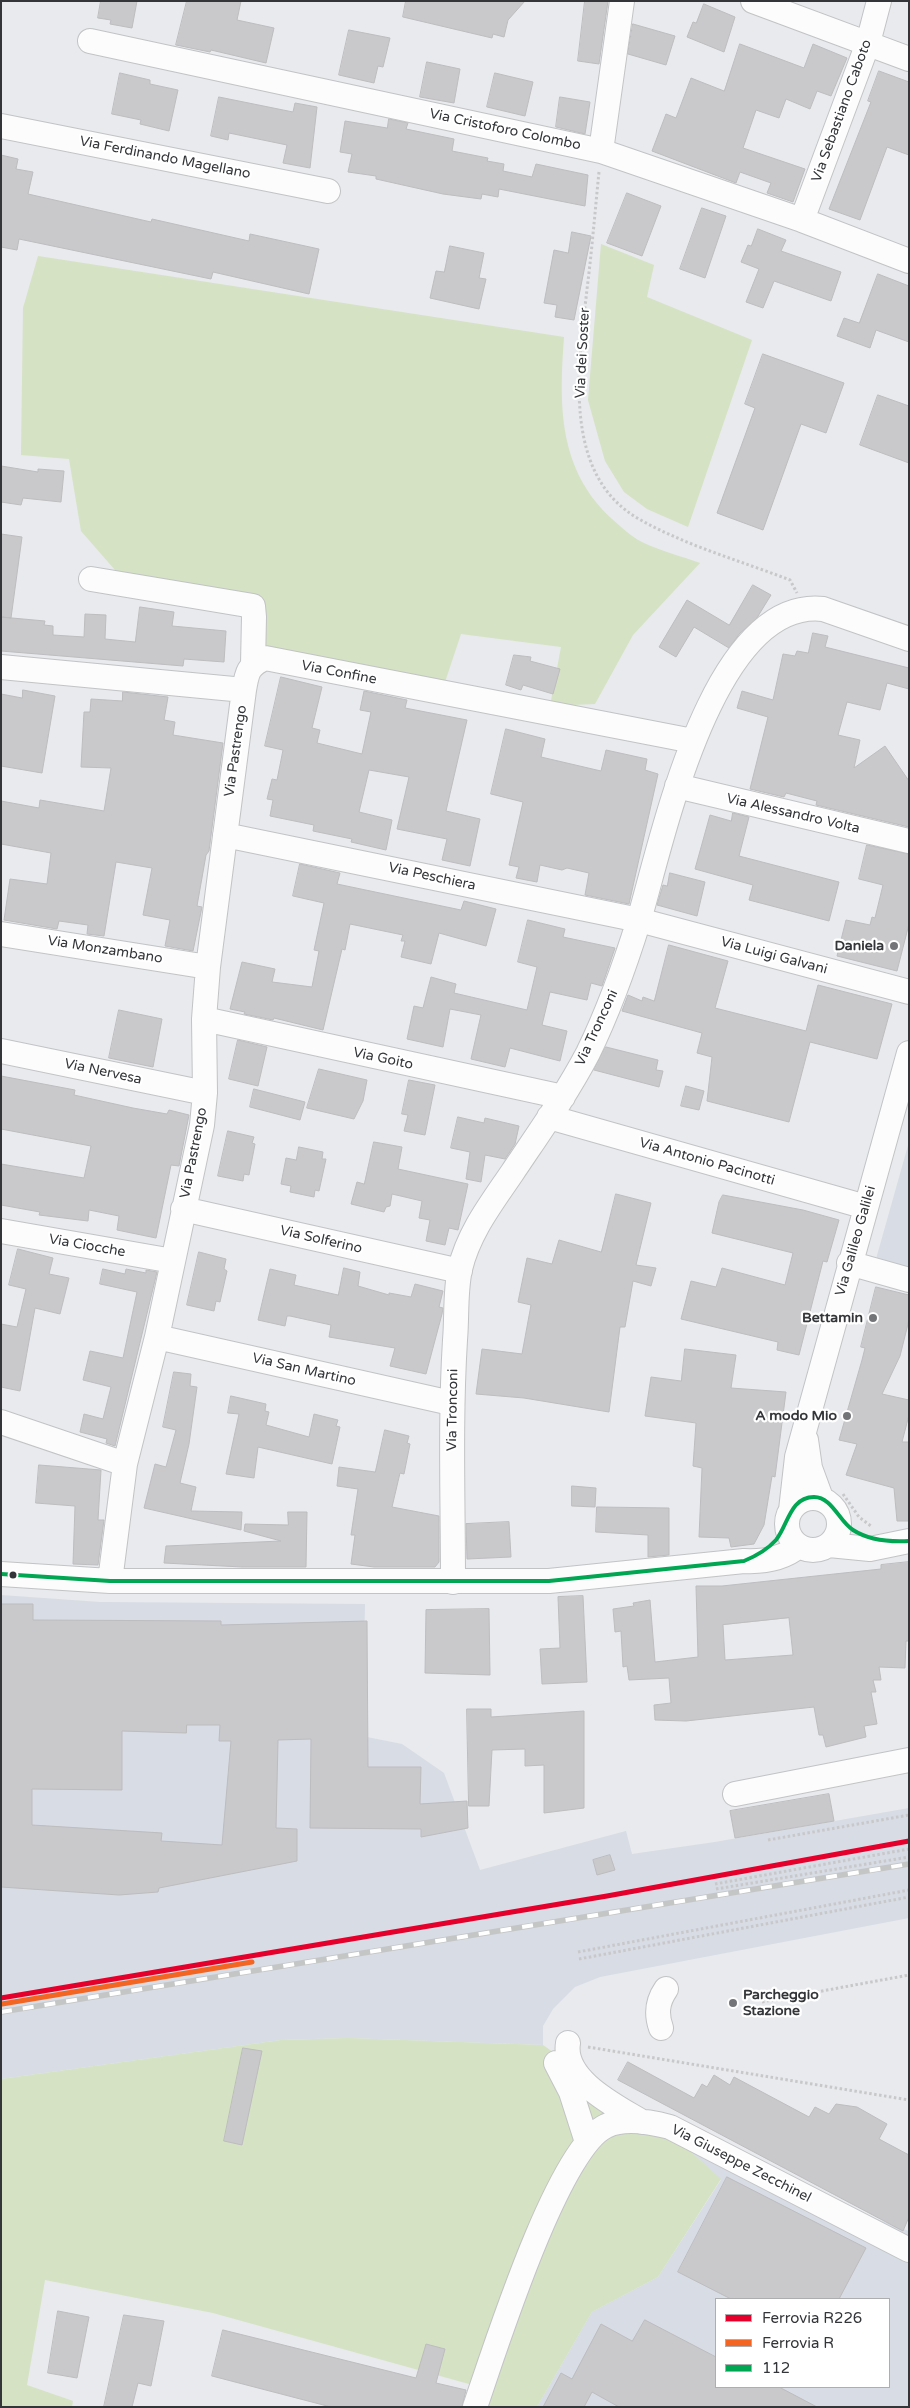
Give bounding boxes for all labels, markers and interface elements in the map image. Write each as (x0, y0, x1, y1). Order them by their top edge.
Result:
street label: Via Sebastiano Caboto (808, 37, 876, 185)
street label: Via Cristoforo Colombo (428, 106, 582, 154)
street label: Via Ferdinando Magellano (78, 133, 252, 183)
street label: Via dei Soster (572, 307, 594, 399)
street label: Via Confine (300, 657, 378, 689)
street label: Via Pastrengo (221, 704, 251, 798)
street label: Via Alessandro Volta (725, 790, 861, 838)
street label: Via Peschiera (387, 860, 477, 894)
street label: Via Monzambano (46, 933, 164, 967)
street label: Via Luigi Galvani (719, 934, 829, 978)
place label: Daniela (834, 938, 884, 954)
marker: Daniela (888, 940, 900, 952)
street label: Via Tronconi (572, 987, 622, 1069)
street label: Via Goito (351, 1044, 415, 1074)
street label: Via Nervesa (63, 1056, 143, 1088)
street label: Via Pastrengo (177, 1106, 211, 1200)
street label: Via Antonio Pacinotti (637, 1135, 777, 1189)
street label: Via Galileo Galilei (832, 1184, 880, 1298)
street label: Via Solferino (278, 1222, 364, 1258)
street label: Via Ciocche (47, 1231, 127, 1261)
place label: Bettamin (802, 1310, 863, 1326)
marker: Bettamin (867, 1312, 879, 1324)
street label: Via San Martino (251, 1350, 357, 1390)
street label: Via Tronconi (444, 1369, 462, 1451)
place label: A modo Mio (755, 1408, 837, 1424)
marker: A modo Mio (841, 1410, 853, 1422)
unlabelled marker (8, 1570, 18, 1580)
place label: Parcheggio Stazione (743, 1987, 819, 2020)
marker: Parcheggio Stazione (727, 1997, 739, 2009)
street label: Via Giuseppe Zecchinel (668, 2121, 814, 2207)
legend (715, 2298, 890, 2388)
text: Ferrovia R226 (762, 2309, 862, 2327)
text: Ferrovia R (762, 2334, 834, 2352)
text: 112 (762, 2359, 790, 2377)

